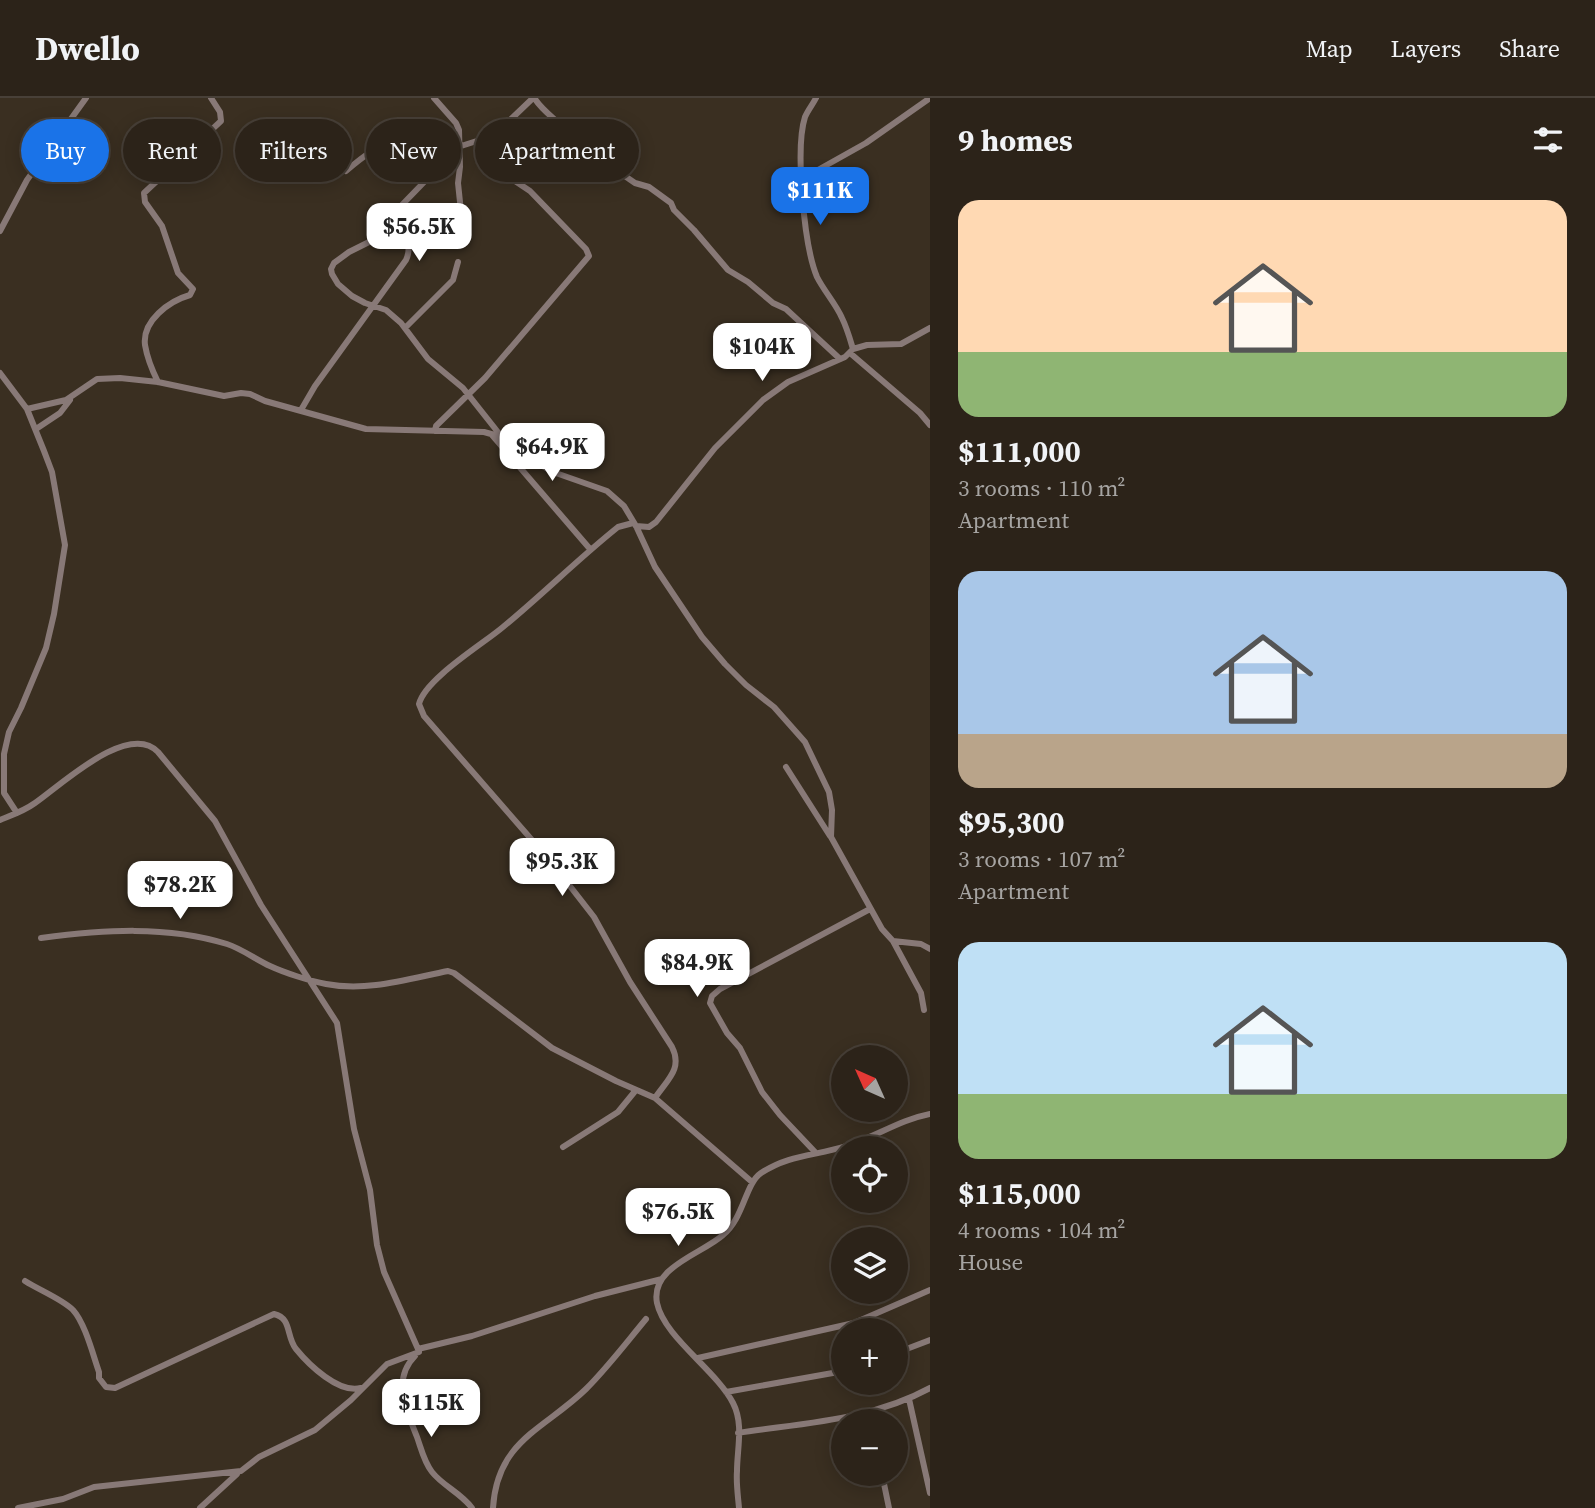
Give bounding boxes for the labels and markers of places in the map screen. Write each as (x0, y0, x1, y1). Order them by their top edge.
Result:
pin: $111K (771, 167, 869, 227)
pin: $56.5K (362, 204, 476, 263)
pin: $104K (713, 324, 811, 383)
pin: $64.9K (495, 424, 609, 483)
pin: $95.3K (505, 838, 619, 898)
pin: $78.2K (123, 862, 237, 921)
pin: $84.9K (640, 940, 754, 999)
pin: $76.5K (621, 1188, 735, 1248)
pin: $115K (382, 1380, 480, 1439)

